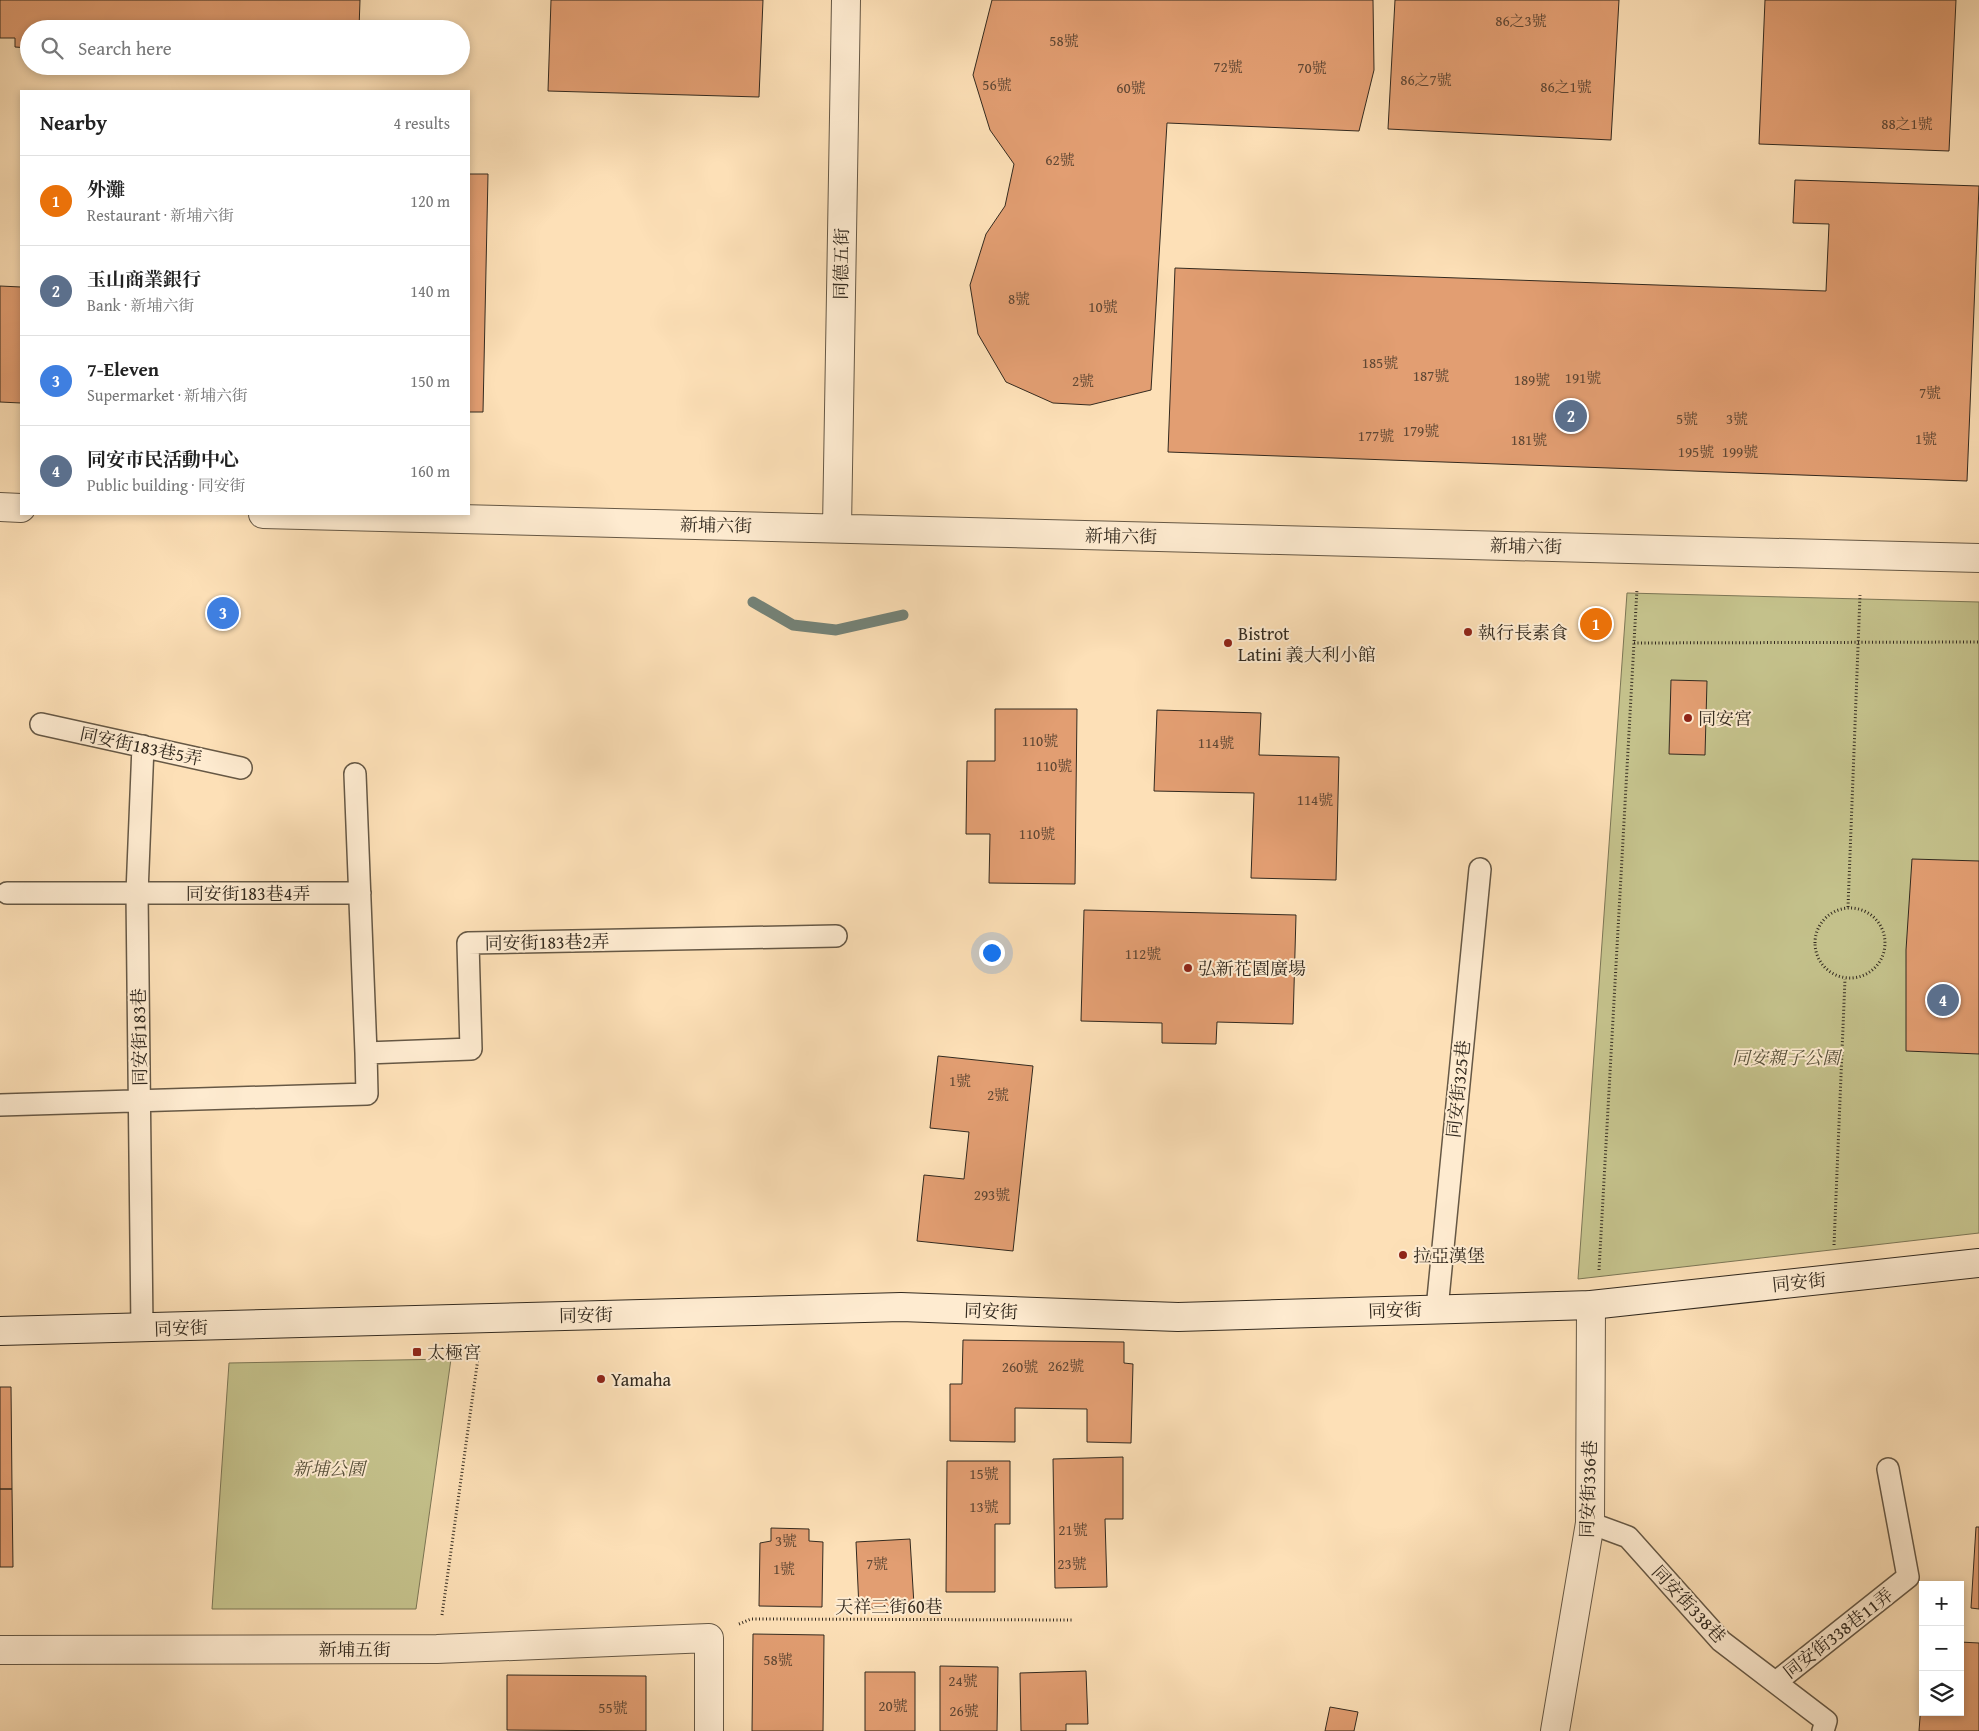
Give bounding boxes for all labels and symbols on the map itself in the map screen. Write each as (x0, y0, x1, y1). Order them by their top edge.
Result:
house number: 86之3號 (1495, 10, 1547, 31)
house number: 58號 (1049, 30, 1079, 51)
house number: 72號 (1213, 56, 1243, 77)
house number: 70號 (1297, 57, 1327, 78)
house number: 86之7號 (1400, 69, 1452, 90)
house number: 56號 (982, 74, 1012, 95)
house number: 86之1號 (1540, 76, 1592, 97)
house number: 60號 (1116, 77, 1146, 98)
house number: 88之1號 (1881, 113, 1933, 134)
house number: 62號 (1045, 149, 1075, 170)
street label: 同德五街 (827, 228, 855, 300)
house number: 8號 (1008, 288, 1030, 309)
house number: 10號 (1088, 296, 1118, 317)
house number: 185號 (1362, 352, 1398, 373)
house number: 187號 (1413, 365, 1449, 386)
house number: 191號 (1565, 367, 1601, 388)
house number: 189號 (1514, 369, 1550, 390)
house number: 2號 (1072, 370, 1094, 391)
house number: 7號 (1919, 382, 1941, 403)
pin: 2 (1555, 397, 1587, 435)
house number: 5號 (1676, 408, 1698, 429)
house number: 3號 (1726, 408, 1748, 429)
house number: 179號 (1403, 420, 1439, 441)
house number: 177號 (1358, 425, 1394, 446)
house number: 1號 (1915, 428, 1937, 449)
house number: 181號 (1511, 429, 1547, 450)
house number: 195號 (1678, 441, 1714, 462)
house number: 199號 (1722, 441, 1758, 462)
street label: 新埔六街 (680, 511, 752, 539)
street label: 新埔六街 (1085, 522, 1157, 550)
street label: 新埔六街 (1490, 532, 1562, 560)
pin: 3 (207, 594, 239, 632)
pin: 1 (1580, 605, 1612, 643)
place label: 執行長素食 (1478, 619, 1568, 646)
place label: Bistrot Latini 義大利小館 (1238, 620, 1376, 668)
marker: 執行長素食 (1462, 626, 1474, 638)
marker: Bistrot Latini 義大利小館 (1222, 637, 1234, 649)
place label: 同安宮 (1698, 705, 1752, 732)
marker: 同安宮 (1682, 712, 1694, 724)
street label: 同安街183巷5弄 (77, 720, 205, 772)
house number: 110號 (1022, 730, 1058, 751)
house number: 114號 (1198, 732, 1234, 753)
house number: 110號 (1036, 755, 1072, 776)
house number: 114號 (1297, 789, 1333, 810)
house number: 110號 (1019, 823, 1055, 844)
street label: 同安街183巷4弄 (186, 880, 310, 907)
street label: 同安街183巷2弄 (484, 927, 610, 957)
your location (979, 940, 1005, 966)
house number: 112號 (1125, 943, 1161, 964)
place label: 弘新花園廣場 (1198, 955, 1306, 982)
marker: 弘新花園廣場 (1182, 962, 1194, 974)
pin: 4 (1927, 981, 1959, 1019)
street label: 同安街183巷 (125, 988, 153, 1086)
street label: 同安街325巷 (1439, 1039, 1477, 1139)
park label: 同安親子公園 (1732, 1044, 1843, 1071)
house number: 1號 (949, 1070, 971, 1091)
house number: 2號 (987, 1084, 1009, 1105)
house number: 293號 (974, 1184, 1010, 1205)
place label: 拉亞漢堡 (1413, 1242, 1485, 1269)
marker: 拉亞漢堡 (1397, 1249, 1409, 1261)
street label: 同安街 (1771, 1266, 1827, 1298)
street label: 同安街 (1368, 1296, 1422, 1324)
street label: 同安街 (964, 1297, 1018, 1325)
street label: 同安街 (559, 1301, 613, 1329)
street label: 同安街 (154, 1314, 208, 1342)
place label: 太極宮 (427, 1339, 481, 1366)
marker: 太極宮 (411, 1346, 423, 1358)
house number: 262號 (1048, 1355, 1084, 1376)
house number: 260號 (1002, 1356, 1038, 1377)
place label: Yamaha (611, 1366, 672, 1393)
marker: Yamaha (595, 1373, 607, 1385)
street label: 同安街336巷 (1573, 1440, 1603, 1538)
park label: 新埔公園 (293, 1455, 368, 1482)
house number: 15號 (969, 1463, 999, 1484)
house number: 13號 (969, 1496, 999, 1517)
house number: 21號 (1058, 1519, 1088, 1540)
house number: 3號 (775, 1530, 797, 1551)
house number: 7號 (866, 1553, 888, 1574)
house number: 23號 (1057, 1553, 1087, 1574)
house number: 1號 (773, 1558, 795, 1579)
street label: 同安街338巷 (1646, 1559, 1732, 1649)
street label: 同安街338巷11弄 (1777, 1581, 1899, 1685)
street label: 天祥三街60巷 (835, 1593, 943, 1620)
street label: 新埔五街 (319, 1636, 391, 1663)
house number: 58號 (763, 1649, 793, 1670)
house number: 24號 (948, 1670, 978, 1691)
house number: 20號 (878, 1695, 908, 1716)
house number: 55號 (598, 1697, 628, 1718)
house number: 26號 (949, 1700, 979, 1721)

